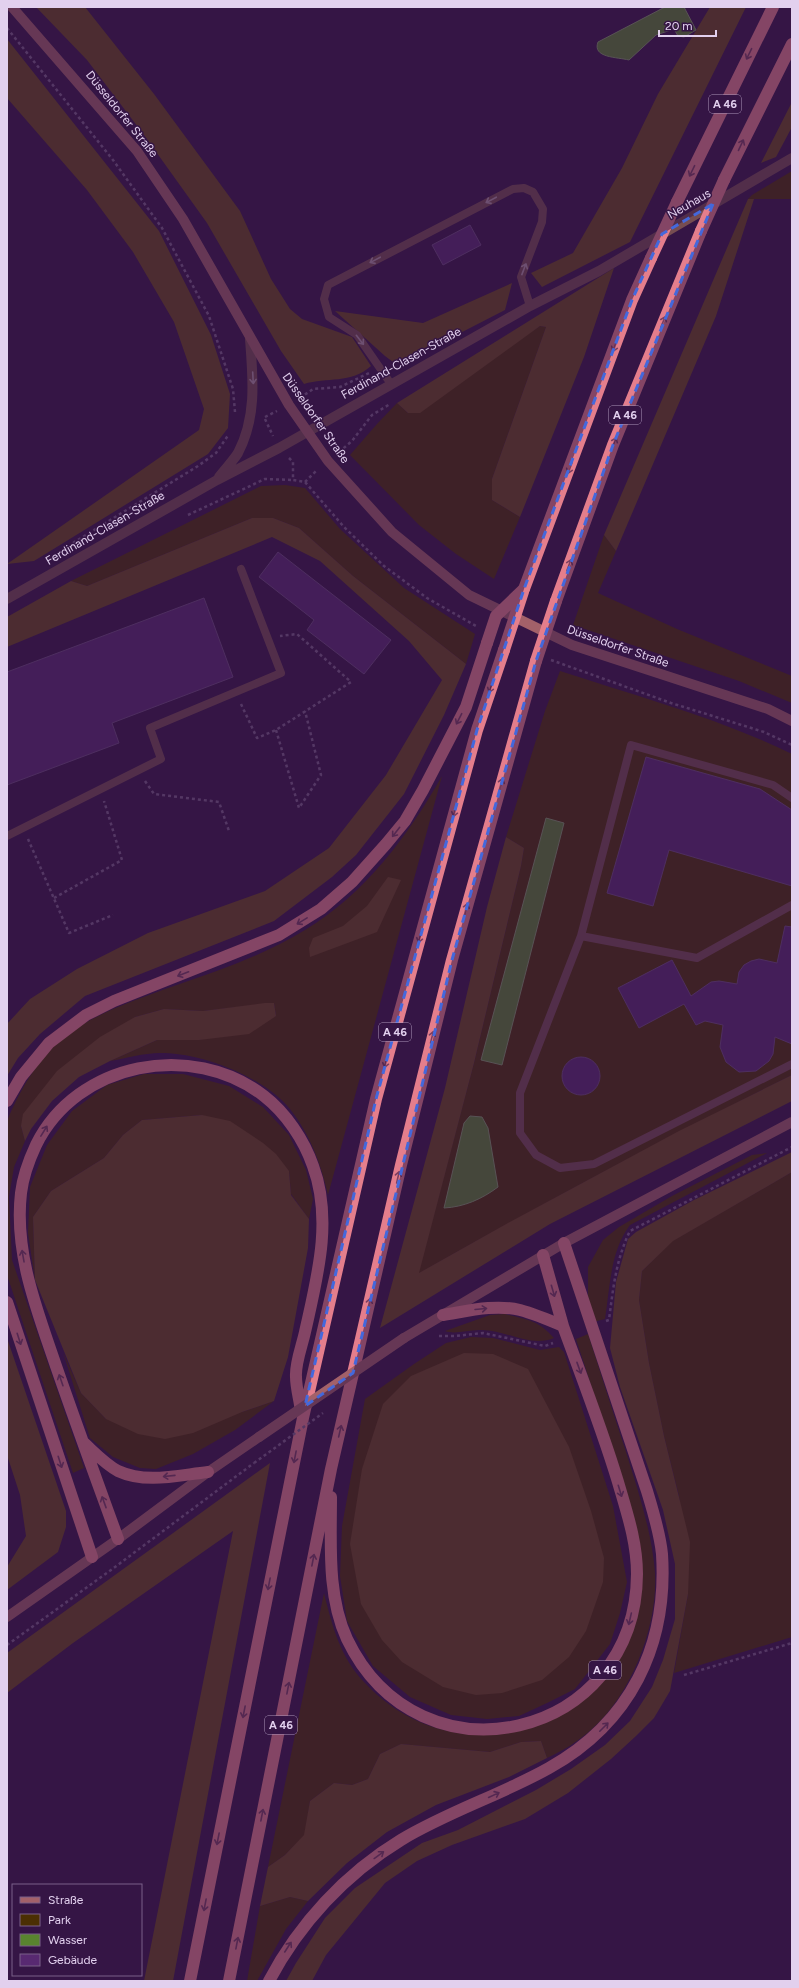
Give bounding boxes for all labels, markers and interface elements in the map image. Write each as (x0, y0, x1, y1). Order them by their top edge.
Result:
scale bar (659, 12, 716, 38)
text: 20 m (665, 19, 693, 33)
one-way arrow (745, 48, 753, 60)
street label: Düsseldorfer Straße (83, 68, 161, 160)
road number: A 46 (709, 95, 741, 113)
one-way arrow (738, 139, 745, 151)
one-way arrow (688, 165, 695, 177)
street label: Neuhaus (665, 186, 713, 222)
one-way arrow (485, 197, 497, 205)
one-way arrow (370, 257, 382, 265)
one-way arrow (521, 263, 529, 275)
one-way arrow (659, 317, 667, 329)
street label: Ferdinand-Clasen-Straße (339, 324, 464, 402)
one-way arrow (356, 334, 364, 345)
one-way arrow (611, 339, 618, 352)
street label: Düsseldorfer Straße (280, 370, 353, 466)
one-way arrow (249, 371, 256, 384)
road number: A 46 (609, 406, 641, 424)
one-way arrow (611, 437, 619, 449)
one-way arrow (565, 461, 573, 473)
street label: Ferdinand-Clasen-Straße (43, 488, 167, 568)
one-way arrow (566, 559, 574, 571)
street label: Düsseldorfer Straße (565, 622, 671, 670)
one-way arrow (487, 680, 495, 692)
one-way arrow (455, 713, 463, 725)
one-way arrow (498, 778, 505, 791)
one-way arrow (450, 805, 458, 818)
one-way arrow (392, 827, 400, 838)
one-way arrow (463, 903, 470, 916)
one-way arrow (296, 918, 308, 926)
one-way arrow (416, 930, 424, 943)
one-way arrow (178, 970, 190, 978)
road number: A 46 (379, 1023, 411, 1041)
one-way arrow (429, 1031, 437, 1044)
one-way arrow (382, 1056, 389, 1069)
one-way arrow (40, 1126, 48, 1137)
one-way arrow (394, 1171, 402, 1184)
one-way arrow (19, 1250, 27, 1263)
one-way arrow (550, 1284, 557, 1297)
one-way arrow (366, 1298, 373, 1311)
one-way arrow (474, 1305, 487, 1313)
one-way arrow (16, 1332, 24, 1344)
one-way arrow (575, 1362, 583, 1374)
one-way arrow (57, 1373, 64, 1386)
one-way arrow (337, 1425, 344, 1438)
one-way arrow (290, 1450, 298, 1463)
one-way arrow (57, 1455, 64, 1468)
one-way arrow (163, 1472, 176, 1480)
one-way arrow (617, 1485, 625, 1497)
one-way arrow (100, 1497, 108, 1509)
one-way arrow (309, 1554, 317, 1567)
one-way arrow (265, 1577, 273, 1590)
one-way arrow (626, 1612, 634, 1625)
road number: A 46 (589, 1661, 621, 1679)
one-way arrow (284, 1682, 292, 1695)
one-way arrow (239, 1705, 247, 1718)
road number: A 46 (265, 1716, 297, 1734)
one-way arrow (599, 1722, 609, 1732)
one-way arrow (488, 1791, 500, 1799)
one-way arrow (259, 1809, 267, 1822)
one-way arrow (214, 1832, 222, 1845)
one-way arrow (373, 1851, 384, 1860)
legend (12, 1884, 142, 1976)
text: Straße (48, 1893, 84, 1907)
one-way arrow (201, 1898, 209, 1911)
text: Park (48, 1913, 71, 1927)
text: Wasser (48, 1933, 87, 1947)
one-way arrow (233, 1937, 241, 1950)
one-way arrow (284, 1942, 293, 1953)
text: Gebäude (48, 1953, 98, 1967)

